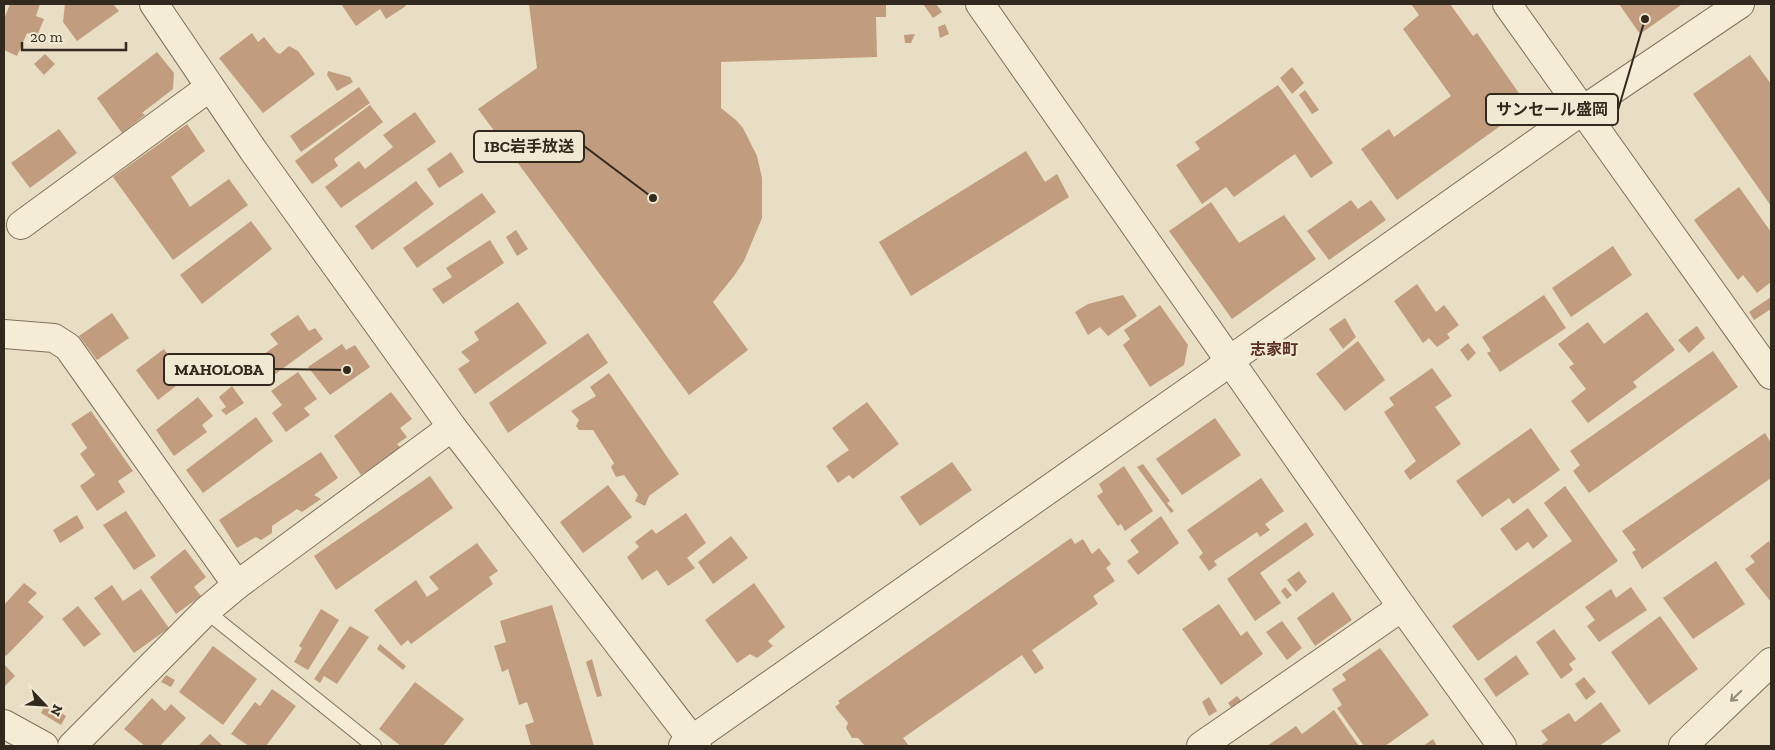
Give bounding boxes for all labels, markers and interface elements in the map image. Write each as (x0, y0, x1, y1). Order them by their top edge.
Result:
scale bar (22, 20, 126, 52)
text: 20 m (30, 28, 63, 46)
callout: サンセール盛岡 (1486, 94, 1618, 125)
text: サンセール盛岡 (1496, 100, 1608, 119)
callout: IBC岩手放送 (474, 131, 584, 162)
text: IBC岩手放送 (484, 137, 574, 156)
district label: 志家町 (1250, 340, 1298, 359)
callout: MAHOLOBA (164, 354, 274, 385)
text: MAHOLOBA (174, 360, 264, 379)
north arrow (20, 680, 70, 730)
one-way arrow (1730, 690, 1742, 702)
text: N (46, 702, 66, 719)

